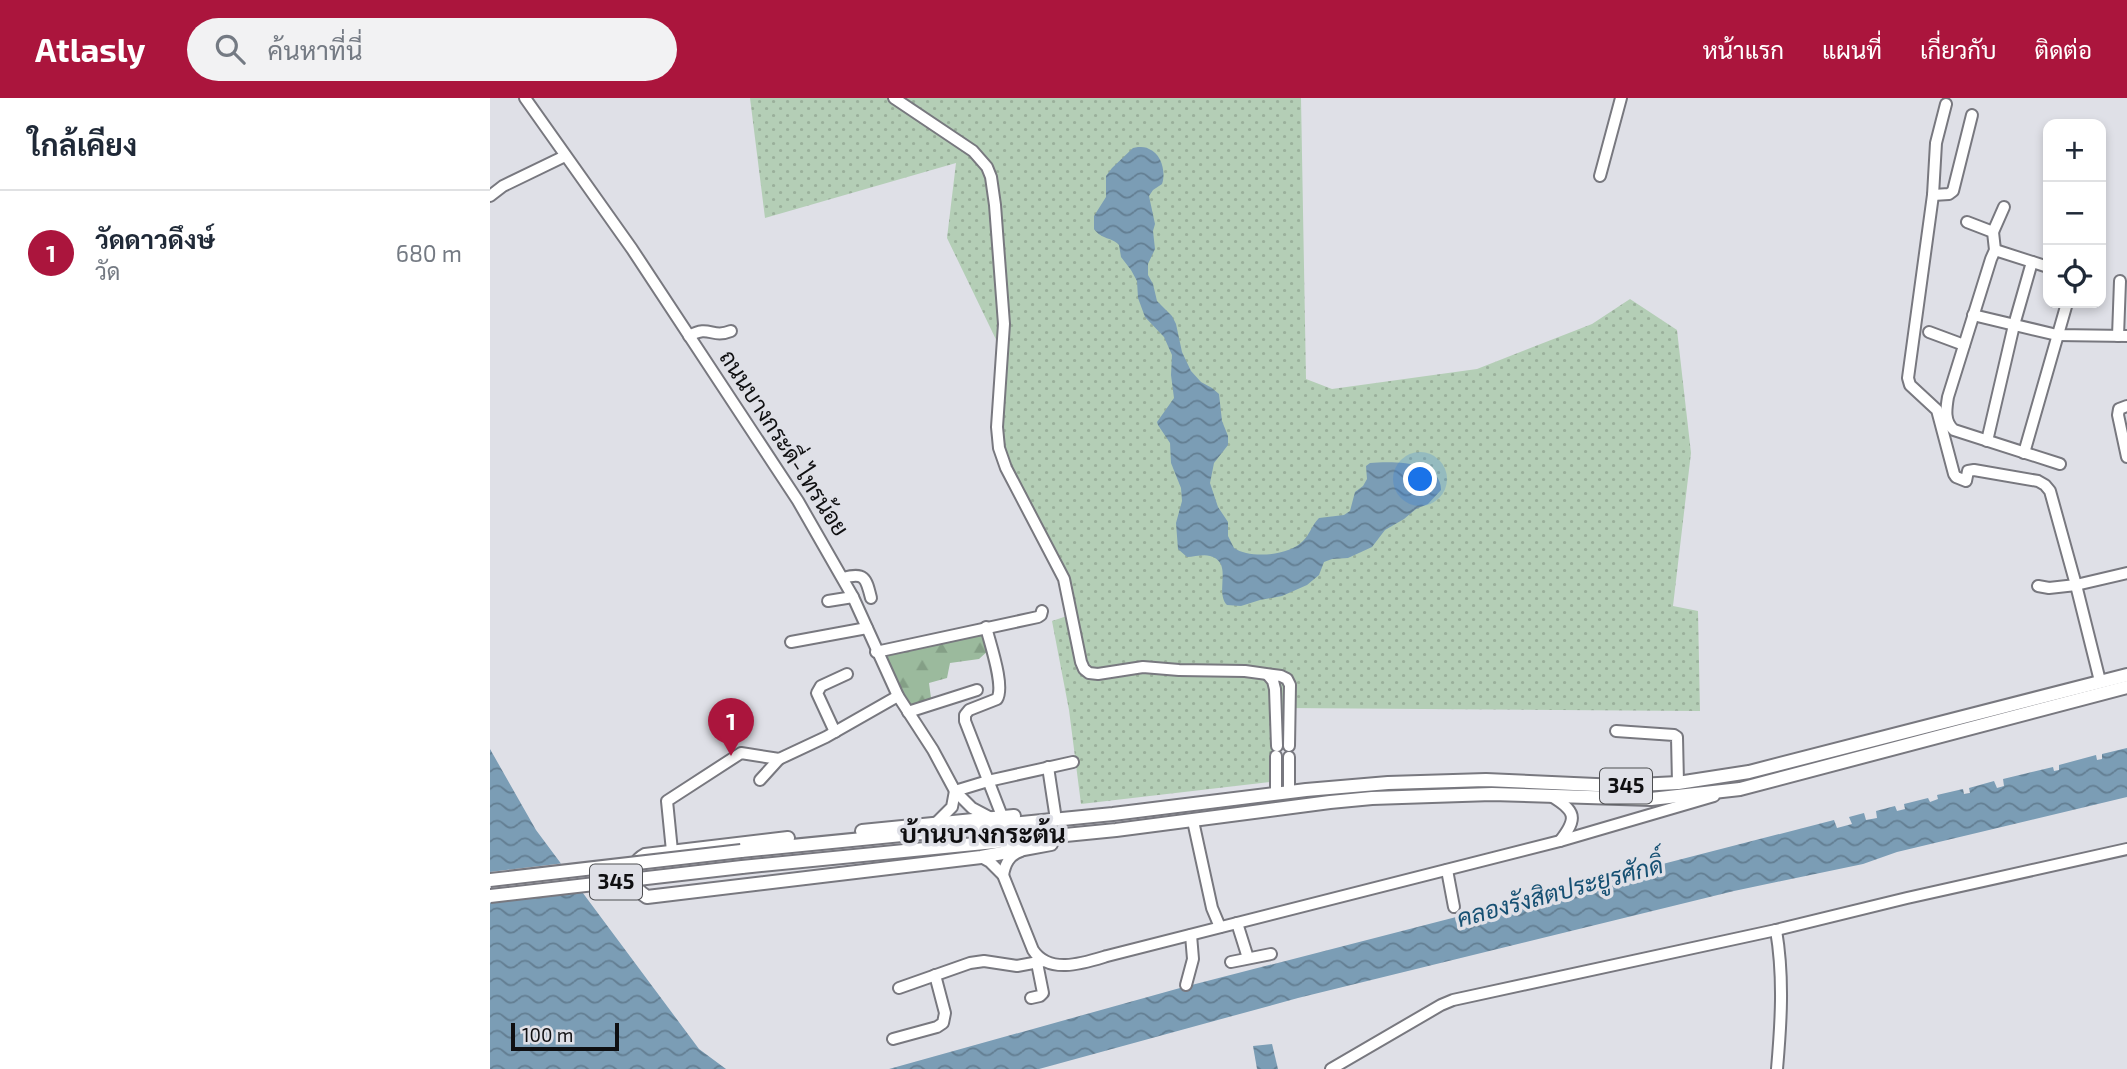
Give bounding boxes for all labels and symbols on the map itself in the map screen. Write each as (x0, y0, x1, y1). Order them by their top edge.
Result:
street label: ถนนบางกระดี่-ไทรน้อย (714, 341, 860, 541)
your location (1403, 462, 1437, 496)
pin: 1 (708, 698, 754, 756)
road number: 345 (1600, 768, 1652, 804)
district label: บ้านบางกระต้น (900, 817, 1066, 848)
water label: คลองรังสิตประยูรศักดิ์ (1452, 842, 1671, 936)
road number: 345 (590, 864, 642, 900)
scale bar (511, 1020, 620, 1052)

